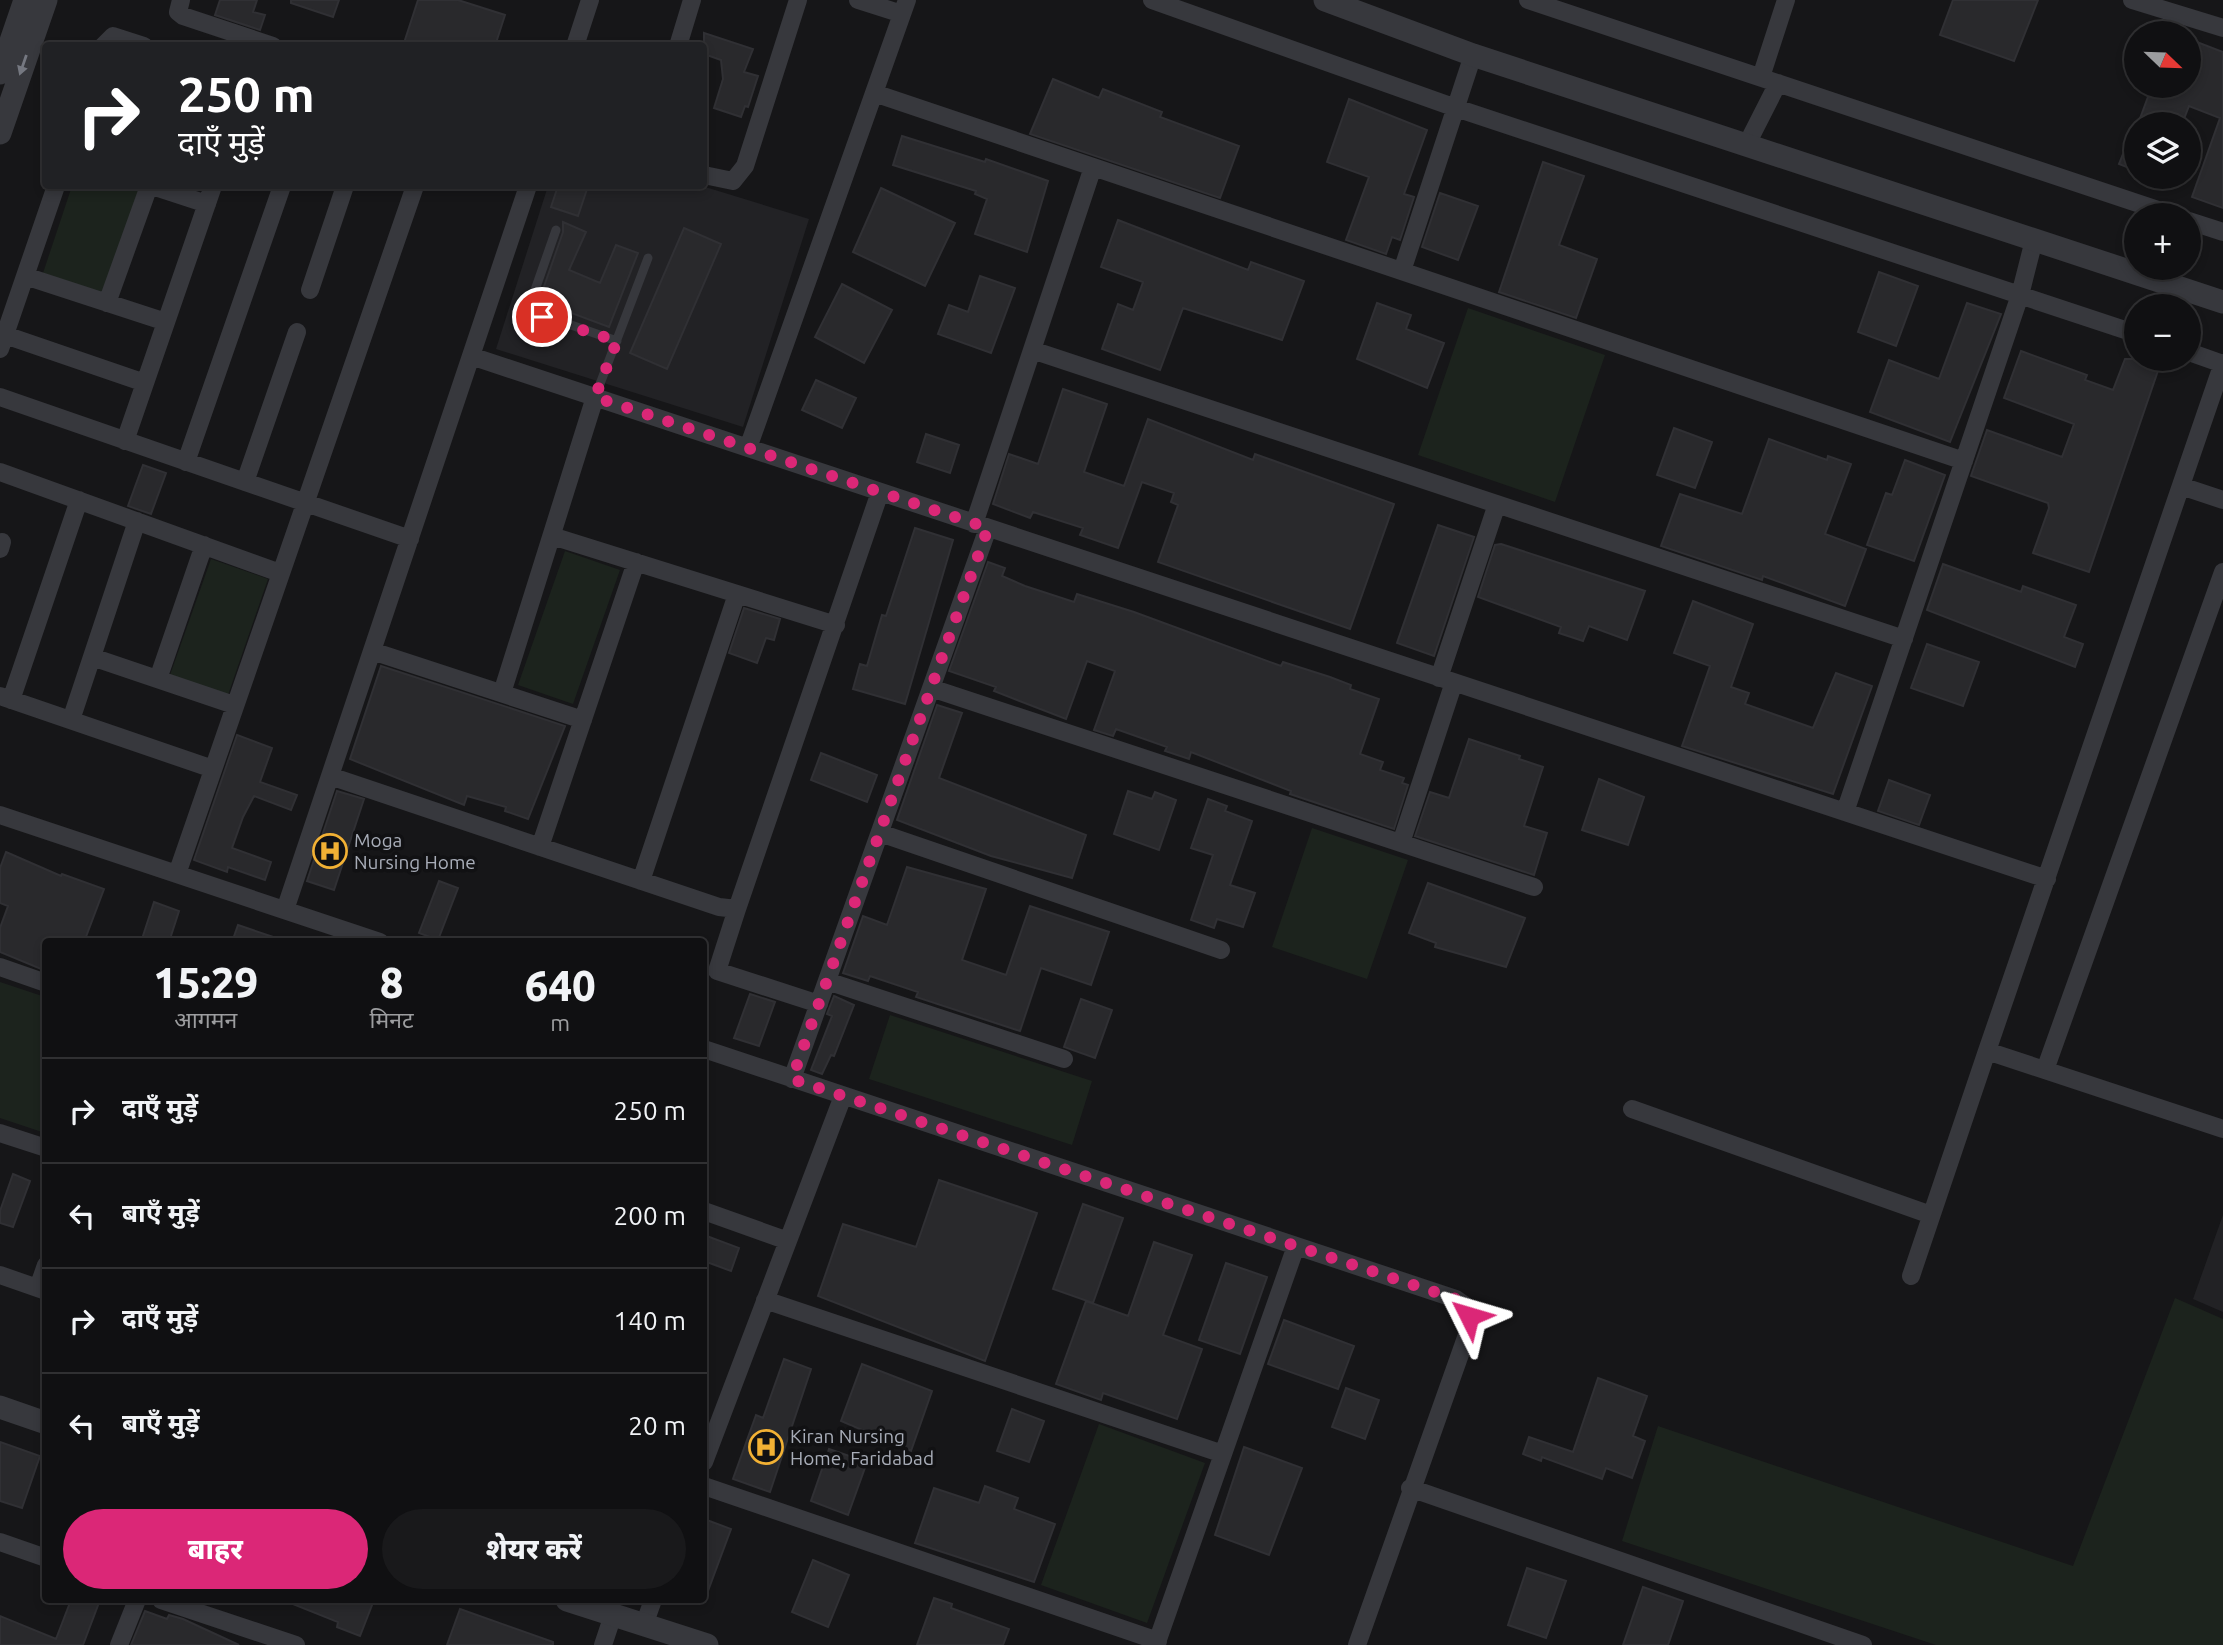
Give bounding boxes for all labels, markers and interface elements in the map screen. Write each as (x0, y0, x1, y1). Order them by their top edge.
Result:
north arrow (2124, 21, 2202, 98)
map controls (2124, 21, 2201, 371)
one-way arrow (17, 54, 28, 75)
text: 250 m (178, 66, 315, 121)
icon: right (63, 70, 154, 161)
button: layers (2124, 112, 2201, 189)
text: दाएँ मुड़ें (178, 124, 265, 160)
button: + (2124, 203, 2201, 280)
pin (512, 287, 572, 347)
button: − (2124, 294, 2201, 371)
icon: arrive (523, 298, 561, 336)
place label: Moga Nursing Home (354, 829, 476, 873)
hospital icon: Moga Nursing Home (311, 832, 349, 870)
text: 15:29 (153, 959, 258, 1006)
text: 8 (380, 959, 403, 1006)
text: 640 (525, 962, 596, 1009)
text: आगमन (174, 1007, 237, 1032)
text: मिनट (369, 1007, 414, 1032)
text: m (550, 1010, 570, 1035)
icon: right (63, 1092, 101, 1130)
text: दाएँ मुड़ें (122, 1093, 198, 1122)
text: 250 m (614, 1096, 686, 1125)
icon: left (63, 1197, 101, 1235)
text: बाएँ मुड़ें (122, 1198, 199, 1227)
text: 200 m (614, 1201, 686, 1230)
position arrow (1432, 1279, 1506, 1353)
icon: right (63, 1302, 101, 1340)
text: दाएँ मुड़ें (122, 1303, 198, 1332)
text: 140 m (614, 1306, 686, 1335)
icon: left (63, 1407, 101, 1445)
text: बाएँ मुड़ें (122, 1408, 199, 1437)
text: 20 m (628, 1411, 686, 1440)
place label: Kiran Nursing Home, Faridabad (790, 1425, 934, 1469)
hospital icon: Kiran Nursing Home, Faridabad (747, 1428, 785, 1466)
button: बाहर (63, 1509, 368, 1589)
button: शेयर करें (382, 1509, 686, 1589)

